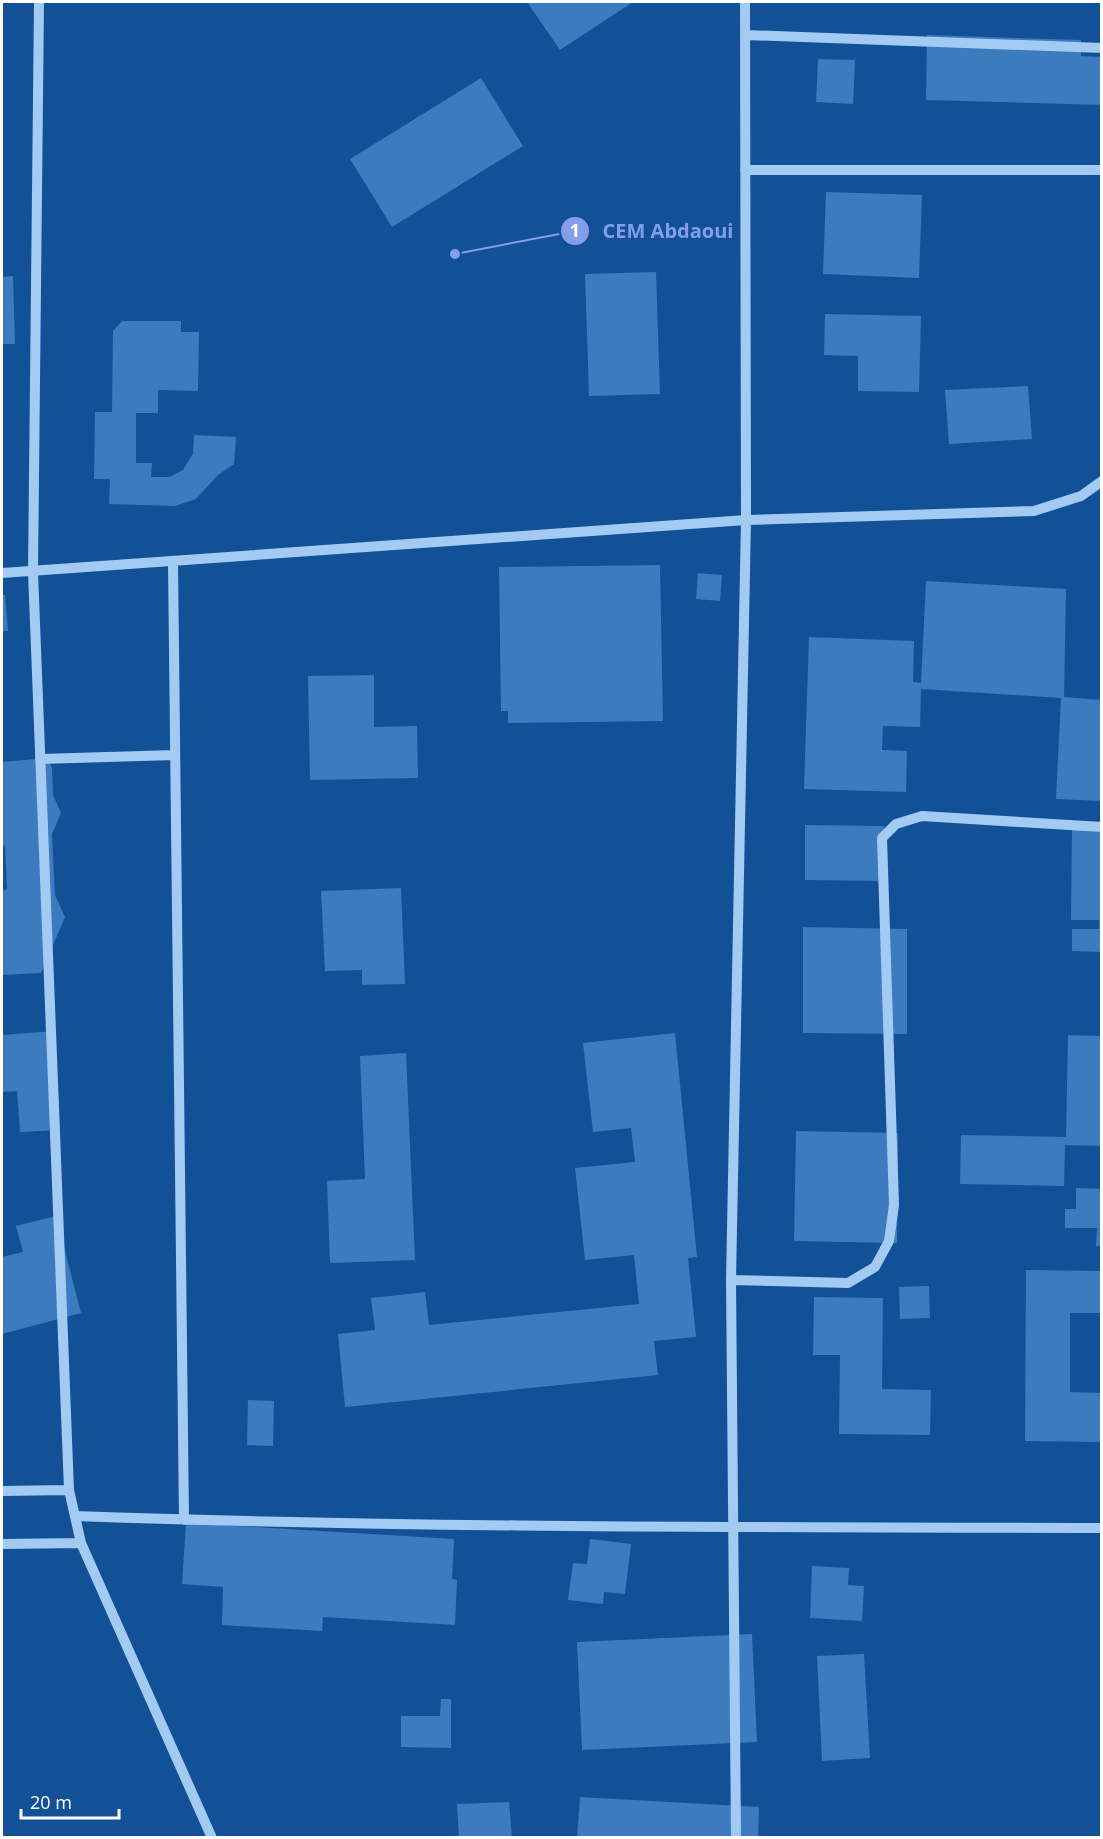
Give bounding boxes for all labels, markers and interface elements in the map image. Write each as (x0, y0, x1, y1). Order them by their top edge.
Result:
callout: CEM Abdaoui (560, 212, 745, 250)
text: CEM Abdaoui (603, 217, 733, 244)
text: 1 (570, 218, 580, 242)
scale bar (21, 1782, 118, 1820)
text: 20 m (30, 1790, 72, 1814)

